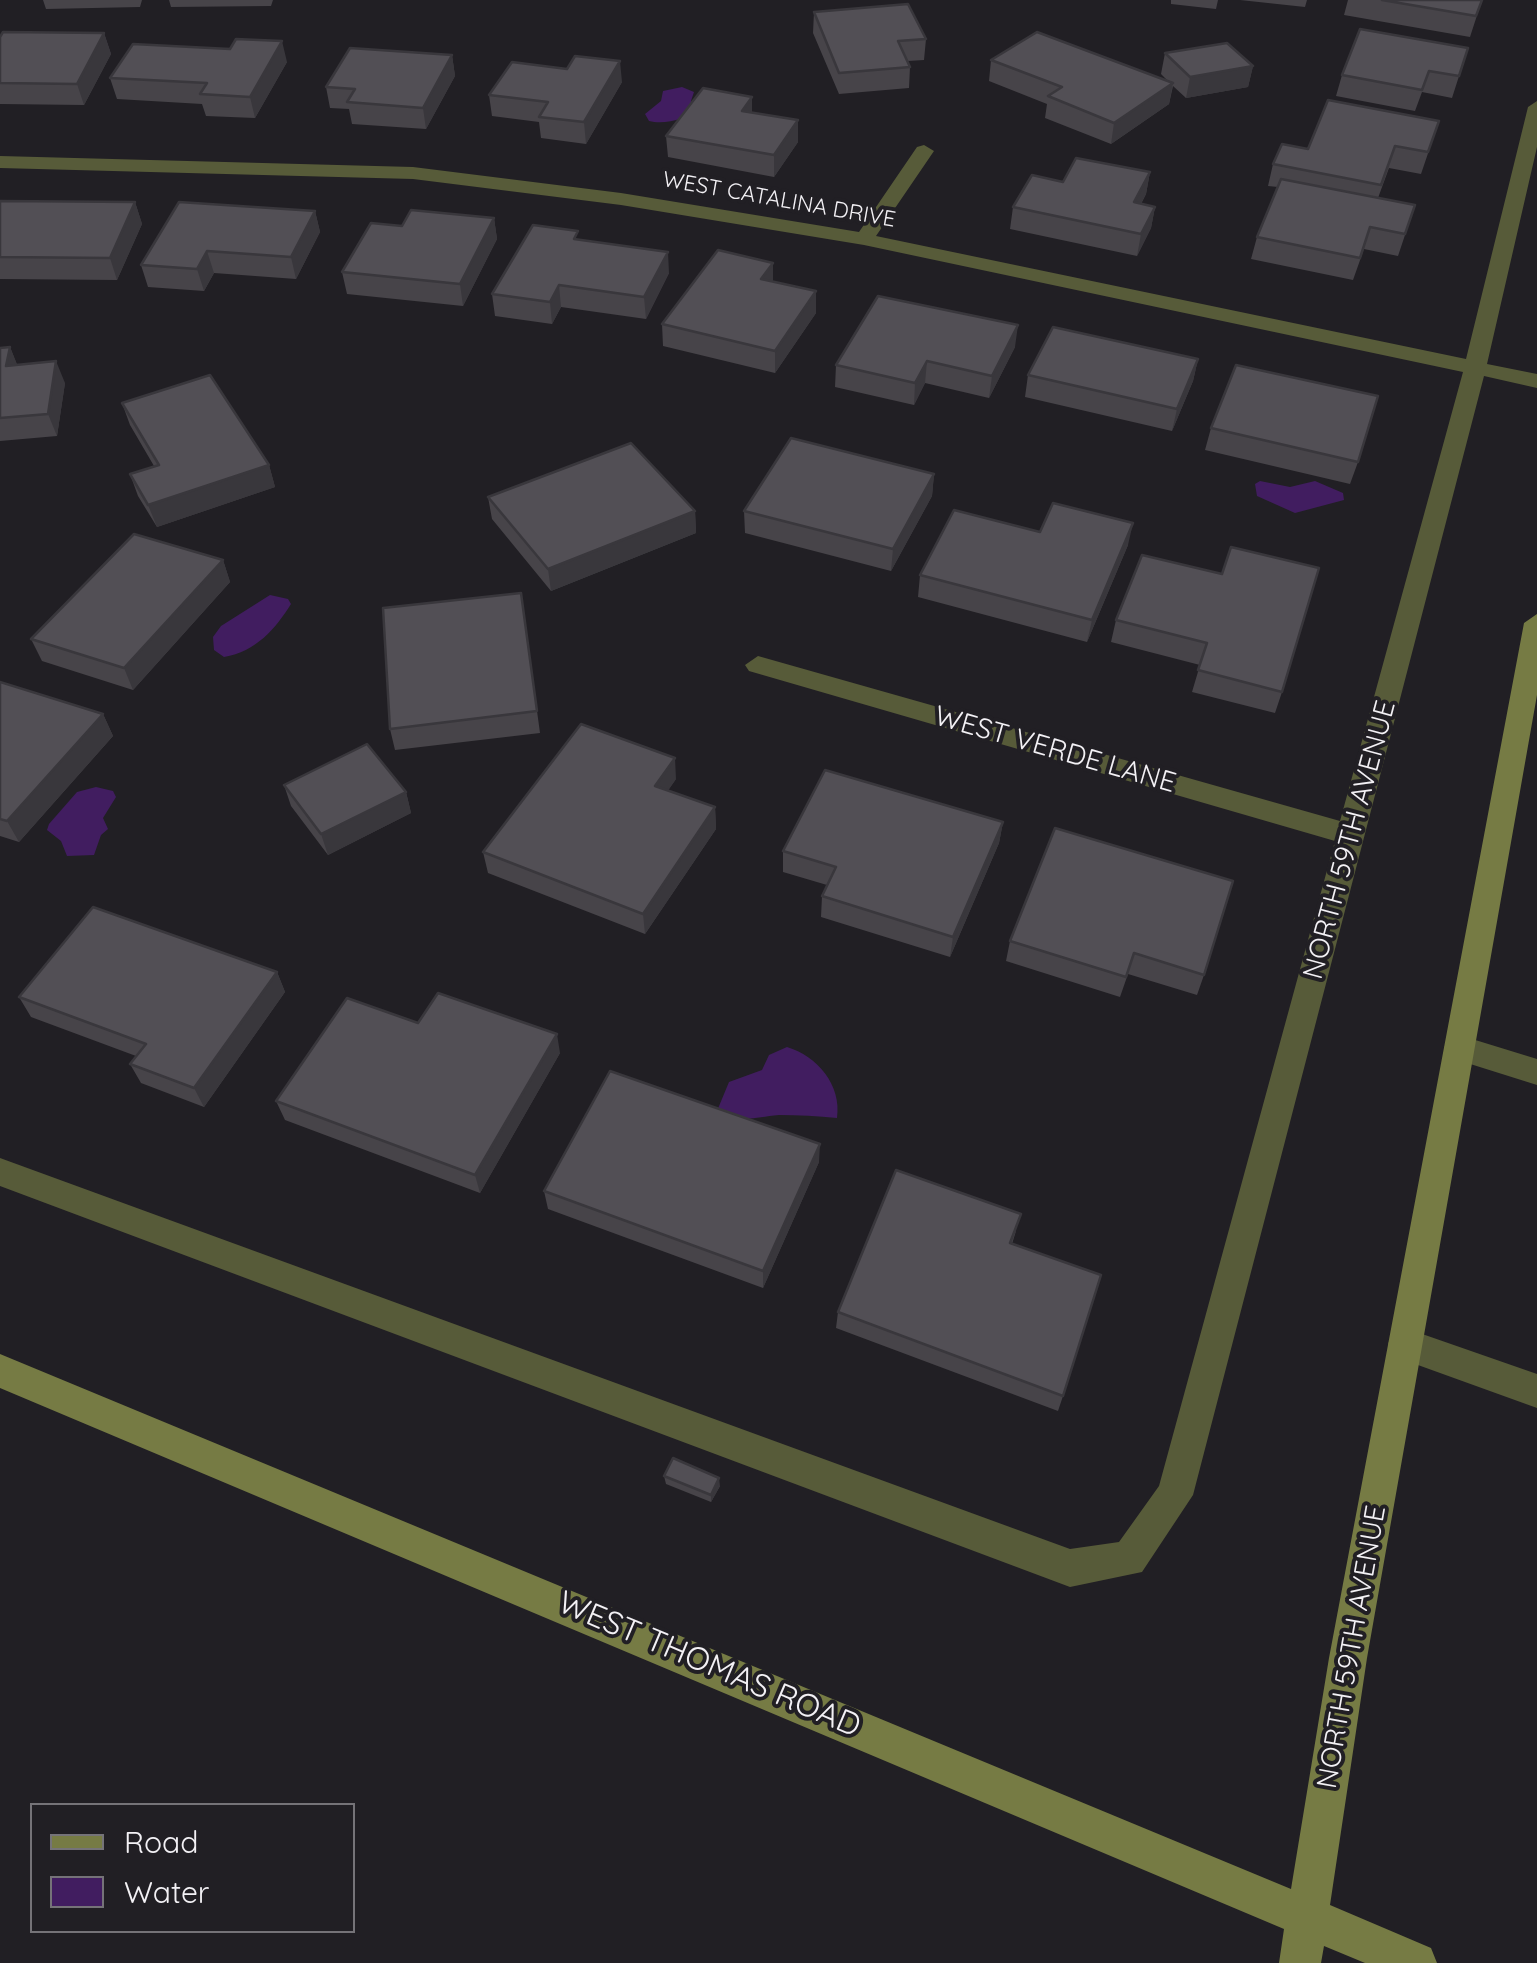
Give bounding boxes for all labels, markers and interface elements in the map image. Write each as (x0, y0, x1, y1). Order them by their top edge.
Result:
street label: WEST CATALINA DRIVE (661, 167, 897, 233)
street label: NORTH 59TH AVENUE (1297, 697, 1403, 983)
street label: WEST VERDE LANE (930, 699, 1180, 801)
street label: NORTH 59TH AVENUE (1311, 1503, 1393, 1791)
street label: WEST THOMAS ROAD (552, 1584, 866, 1746)
legend (30, 1803, 355, 1933)
text: Road (124, 1823, 198, 1861)
text: Water (124, 1873, 209, 1911)

